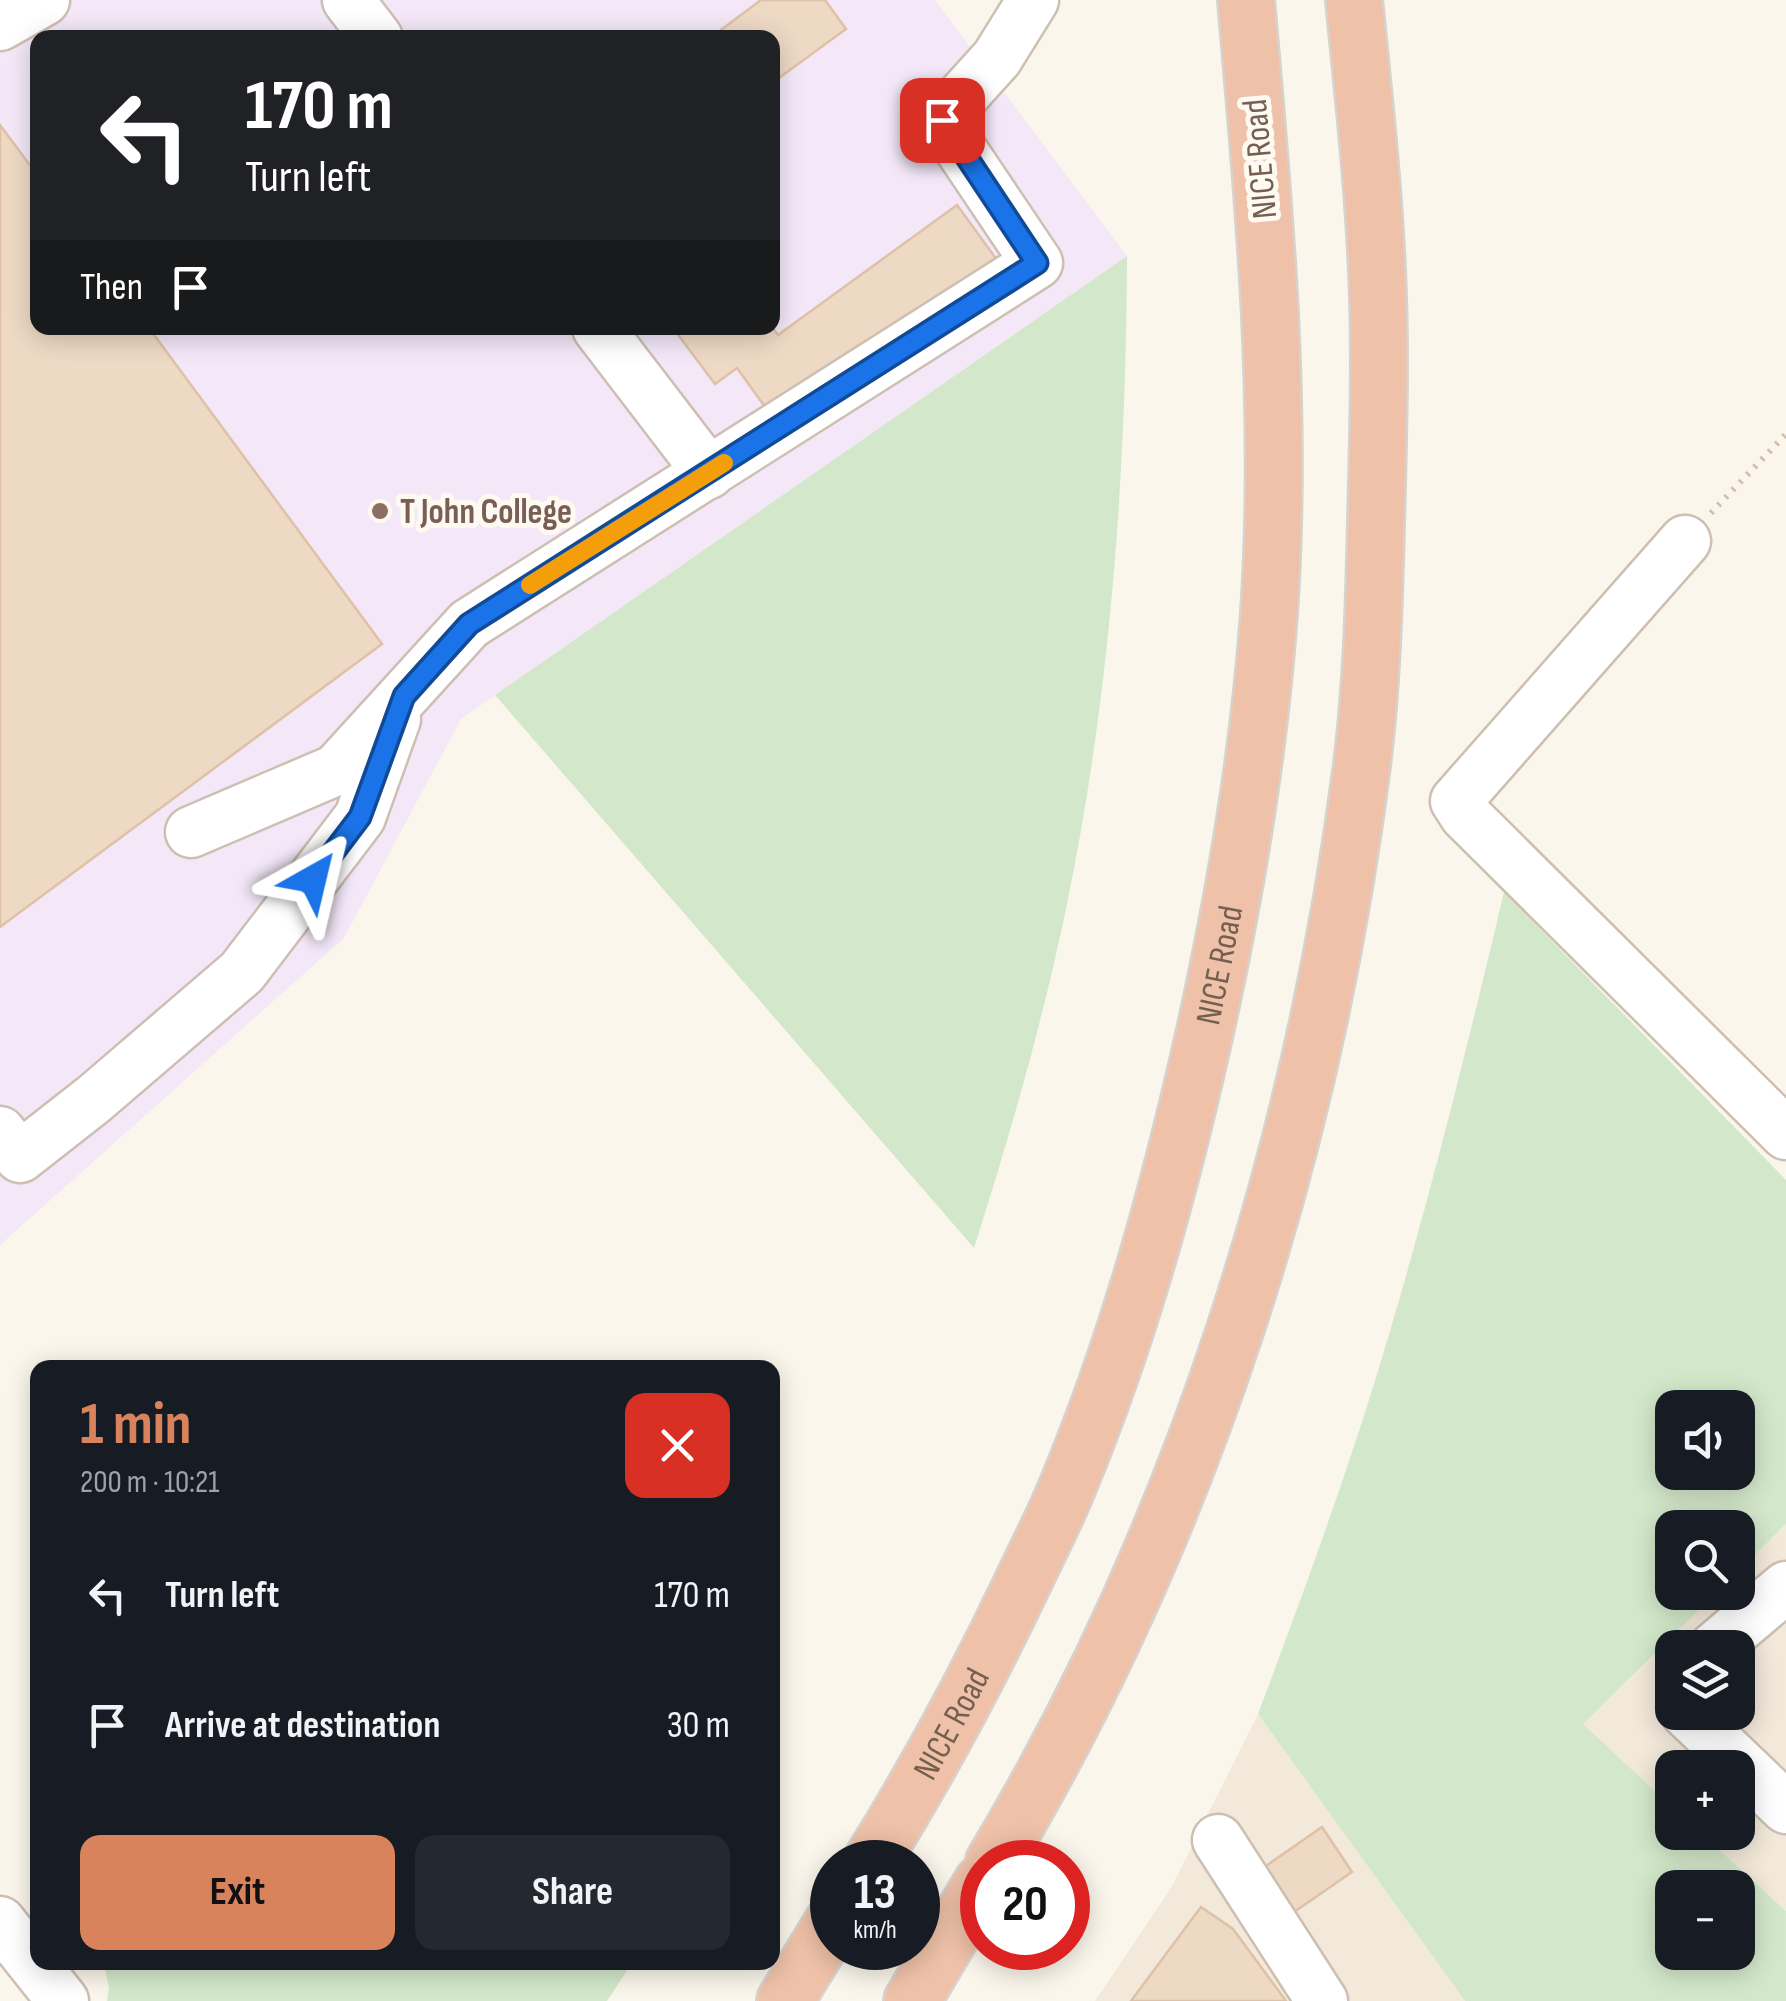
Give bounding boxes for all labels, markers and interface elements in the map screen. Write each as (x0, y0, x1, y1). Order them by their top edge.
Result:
text: 170 m (245, 65, 393, 149)
icon: left (80, 70, 210, 200)
pin (900, 78, 985, 163)
icon: arrive (915, 93, 970, 148)
street label: NICE Road (1234, 97, 1287, 221)
text: Turn left (245, 150, 371, 205)
icon: arrive (163, 260, 218, 315)
text: Then (80, 265, 143, 310)
place label: T John College (400, 491, 572, 534)
marker: T John College (369, 500, 391, 522)
position arrow (261, 827, 365, 931)
street label: NICE Road (1187, 902, 1253, 1029)
text: 1 min (80, 1389, 192, 1461)
map controls (1655, 1390, 1755, 1970)
button: sound (1655, 1390, 1755, 1490)
button: close (625, 1393, 730, 1498)
text: 200 m · 10:21 (80, 1463, 220, 1502)
button: search (1655, 1510, 1755, 1610)
icon: left (80, 1568, 135, 1623)
text: Turn left (165, 1573, 279, 1618)
text: 170 m (654, 1573, 730, 1618)
button: layers (1655, 1630, 1755, 1730)
street label: NICE Road (905, 1661, 1000, 1788)
icon: arrive (80, 1698, 135, 1753)
text: Arrive at destination (165, 1703, 440, 1748)
text: 30 m (667, 1703, 730, 1748)
button: + (1655, 1750, 1755, 1850)
button: Exit (80, 1835, 395, 1950)
button: Share (415, 1835, 730, 1950)
speed limit sign: 20 (960, 1840, 1090, 1970)
text: 13 (854, 1863, 896, 1923)
button: − (1655, 1870, 1755, 1970)
text: km/h (853, 1915, 897, 1946)

